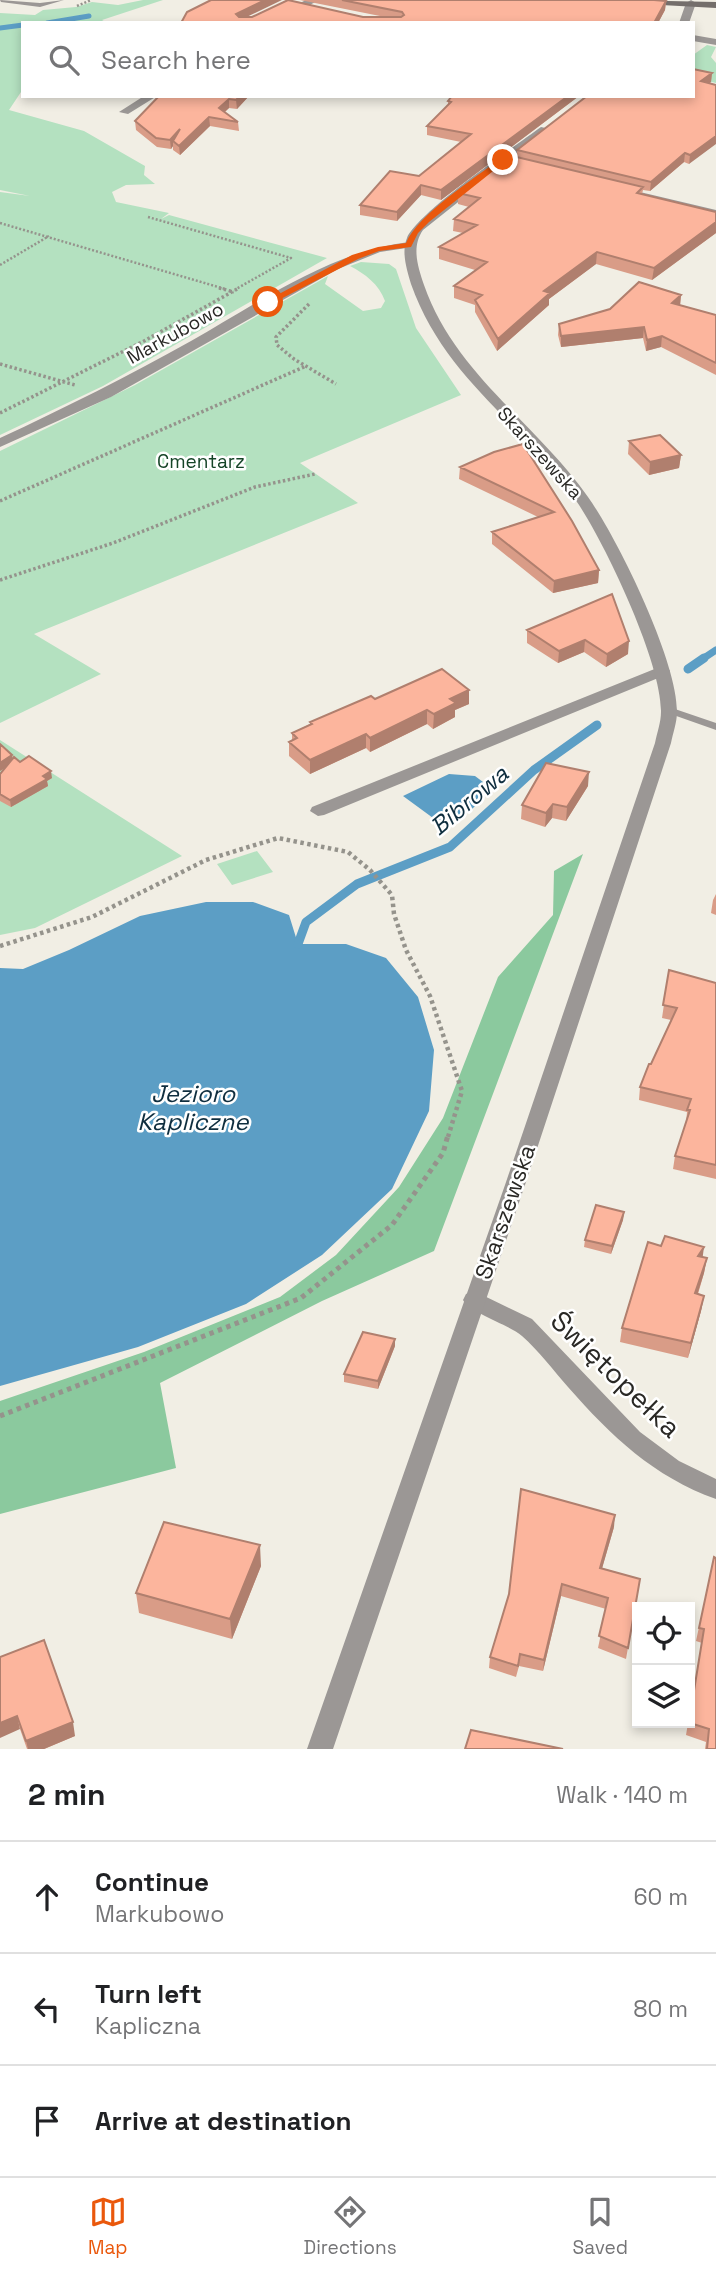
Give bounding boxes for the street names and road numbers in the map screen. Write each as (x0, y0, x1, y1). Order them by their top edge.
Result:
street label: Markubowo (122, 296, 228, 370)
street label: Skarszewska (492, 401, 588, 505)
street label: Skarszewska (468, 1141, 542, 1283)
street label: Świętopełka (543, 1303, 689, 1445)

